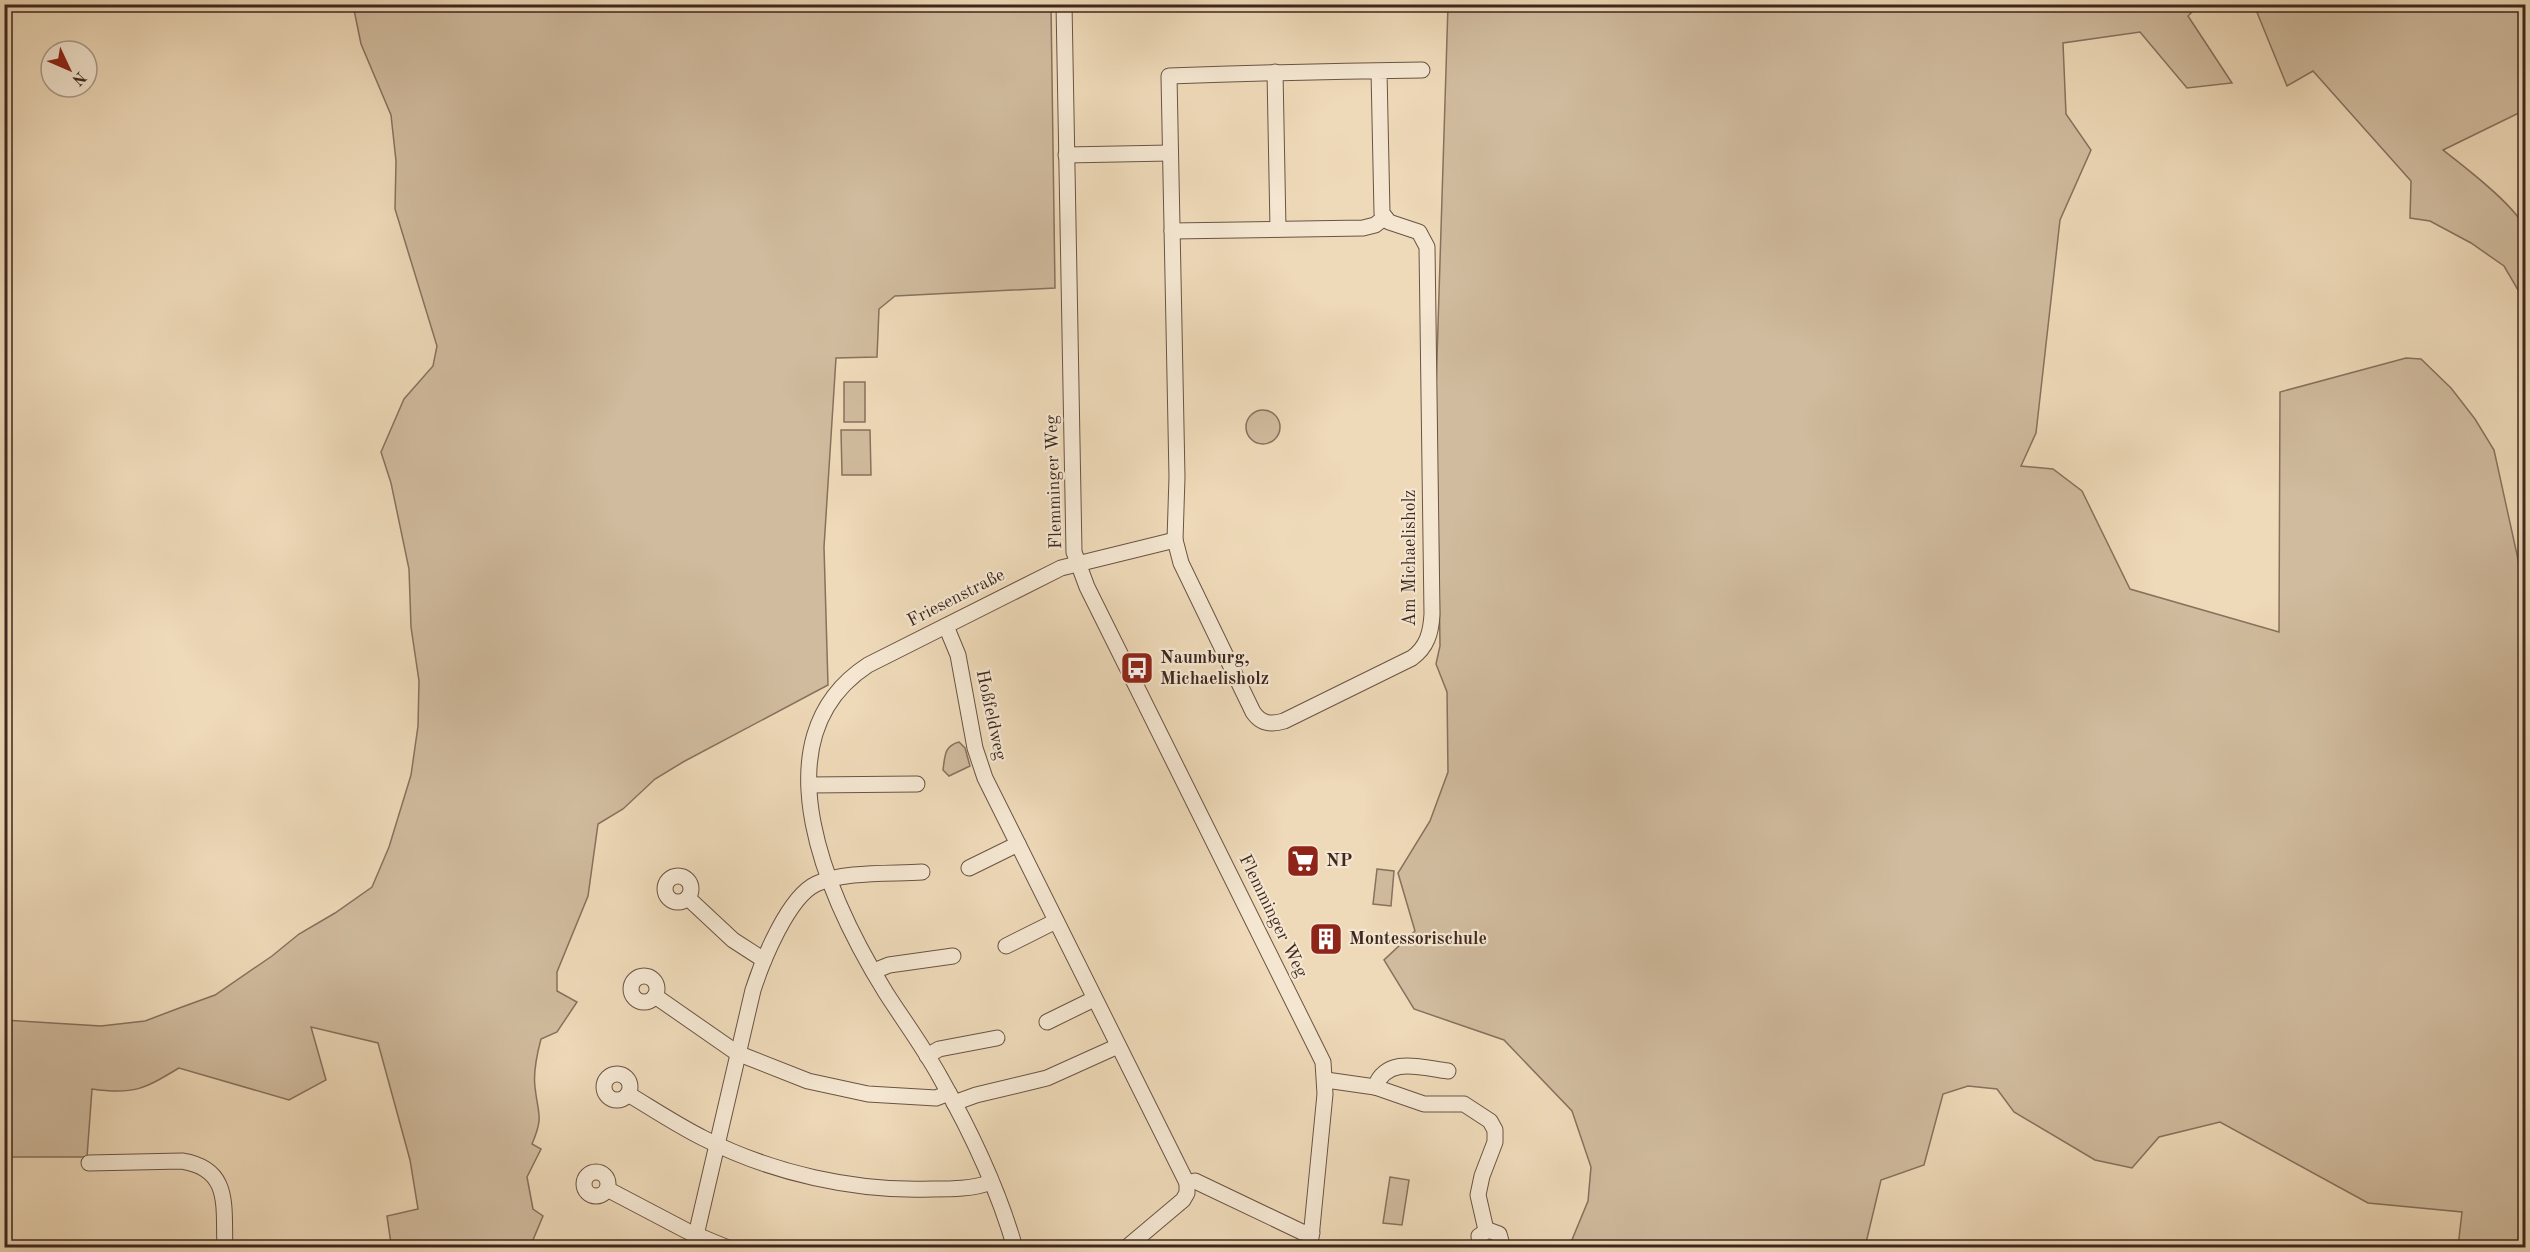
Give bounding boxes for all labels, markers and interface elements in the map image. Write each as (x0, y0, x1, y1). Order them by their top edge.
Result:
north arrow (39, 39, 99, 99)
text: N (68, 68, 88, 89)
street label: Flemminger Weg (1043, 414, 1065, 549)
street label: Am Michaelisholz (1401, 490, 1419, 626)
street label: Friesenstraße (904, 566, 1008, 630)
place label: Naumburg, Michaelisholz (1160, 649, 1269, 688)
bus stop icon: Naumburg, Michaelisholz (1119, 650, 1155, 686)
street label: Hoßfeldweg (973, 668, 1009, 762)
supermarket icon: NP (1285, 843, 1321, 879)
street label: Flemminger Weg (1235, 852, 1311, 981)
place label: NP (1326, 852, 1352, 870)
building icon: Montessorischule (1308, 921, 1344, 957)
place label: Montessorischule (1349, 930, 1487, 948)

